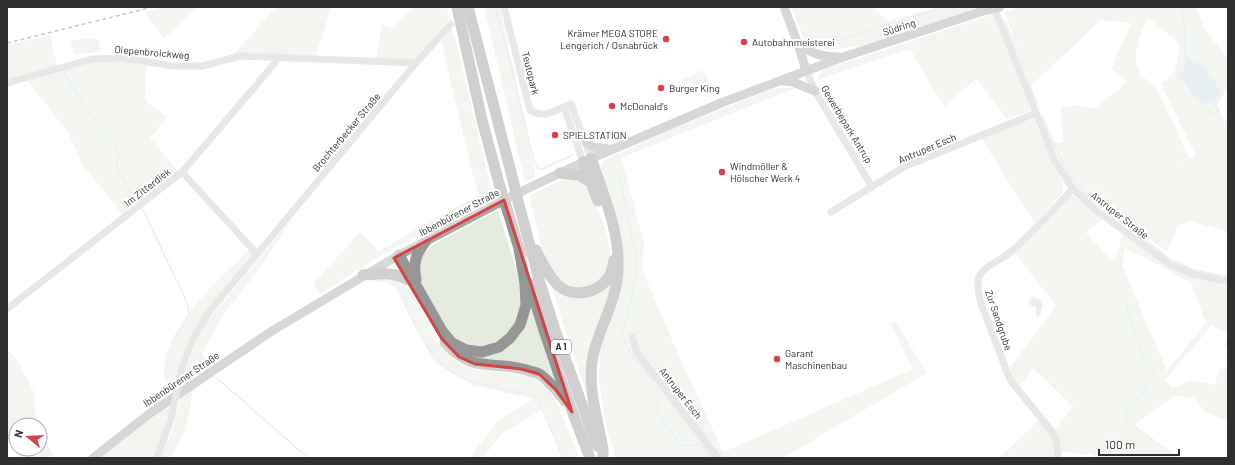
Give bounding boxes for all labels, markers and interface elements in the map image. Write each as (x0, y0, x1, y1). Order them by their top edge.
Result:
street label: Südring (881, 16, 917, 38)
place label: Krämer MEGA STORE Lengerich / Osnabrück (560, 27, 658, 51)
marker: Krämer MEGA STORE Lengerich / Osnabrück (661, 34, 671, 44)
place label: Autobahnmeisterei (752, 36, 835, 48)
marker: Autobahnmeisterei (739, 37, 749, 47)
street label: Diepenbroickweg (114, 43, 190, 61)
street label: Teutopark (520, 50, 542, 96)
place label: Burger King (669, 82, 720, 94)
marker: Burger King (656, 83, 666, 93)
street label: Gewerbepark Antrup (819, 83, 875, 165)
street label: Brochterbecker Straße (310, 90, 382, 174)
place label: McDonald's (620, 100, 668, 112)
marker: McDonald's (607, 101, 617, 111)
place label: SPIELSTATION (563, 129, 627, 141)
marker: SPIELSTATION (550, 130, 560, 140)
street label: Antruper Esch (896, 130, 958, 166)
place label: Windmöller & Hölscher Werk 4 (730, 160, 800, 184)
street label: Im Zitterdiek (122, 165, 172, 209)
marker: Windmöller & Hölscher Werk 4 (717, 167, 727, 177)
street label: Ibbenbürener Straße (417, 186, 501, 238)
street label: Antruper Straße (1089, 189, 1151, 241)
street label: Zur Sandgrube (983, 288, 1015, 352)
road number: A 1 (551, 340, 571, 354)
place label: Garant Maschinenbau (785, 347, 847, 371)
street label: Ibbenbürener Straße (141, 349, 221, 409)
marker: Garant Maschinenbau (772, 354, 782, 364)
street label: Antruper Esch (657, 365, 705, 421)
north arrow (8, 417, 48, 457)
text: N (11, 428, 25, 439)
scale bar (1099, 431, 1179, 457)
text: 100 m (1105, 437, 1135, 451)

